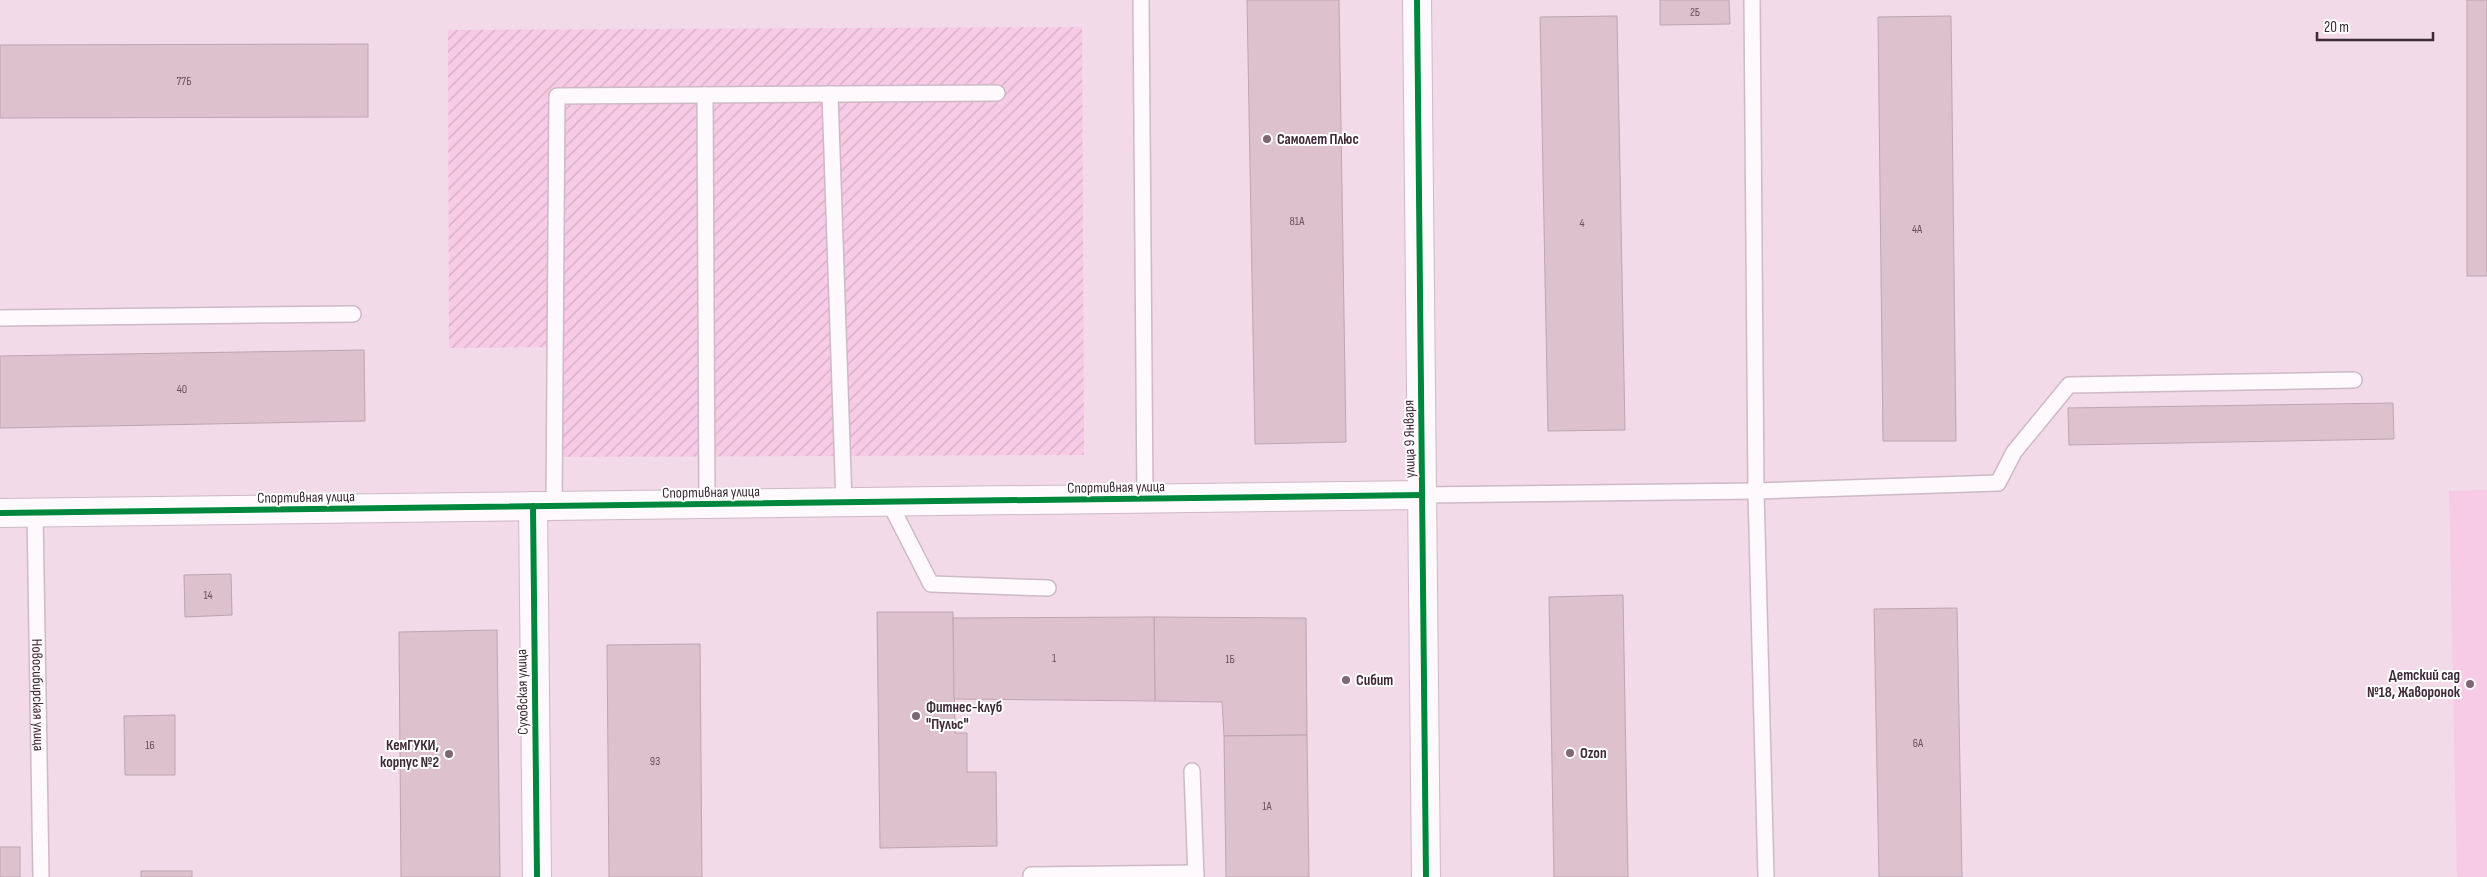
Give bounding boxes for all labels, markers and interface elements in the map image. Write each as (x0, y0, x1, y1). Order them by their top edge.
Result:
house number: 2Б (1690, 5, 1700, 20)
scale bar (2317, 10, 2433, 42)
text: 20 m (2324, 18, 2349, 37)
house number: 77Б (177, 74, 191, 89)
place label: Самолет Плюс (1277, 130, 1359, 149)
marker: Самолет Плюс (1261, 133, 1273, 145)
house number: 81А (1290, 214, 1305, 229)
house number: 4 (1579, 216, 1585, 231)
house number: 4А (1912, 222, 1923, 237)
house number: 40 (177, 382, 187, 397)
street label: улица 9 Января (1399, 400, 1420, 478)
street label: Спортивная улица (1067, 477, 1165, 498)
street label: Спортивная улица (662, 482, 760, 503)
street label: Спортивная улица (257, 487, 355, 508)
house number: 14 (203, 588, 213, 603)
street label: Новосибирская улица (27, 639, 48, 752)
street label: Суховская улица (512, 649, 533, 735)
house number: 1 (1052, 651, 1057, 666)
house number: 1Б (1225, 652, 1235, 667)
place label: Детский сад №18, Жаворонок (2367, 666, 2461, 702)
place label: Сибит (1356, 671, 1393, 690)
marker: Сибит (1340, 674, 1352, 686)
marker: Детский сад №18, Жаворонок (2464, 678, 2476, 690)
place label: Фитнес-клуб "Пульс" (926, 698, 1002, 734)
marker: Фитнес-клуб "Пульс" (910, 710, 922, 722)
place label: КемГУКИ, корпус №2 (380, 736, 439, 772)
house number: 6А (1913, 736, 1924, 751)
house number: 16 (145, 738, 155, 753)
place label: Ozon (1580, 744, 1607, 763)
marker: Ozon (1564, 747, 1576, 759)
marker: КемГУКИ, корпус №2 (443, 748, 455, 760)
house number: 93 (650, 754, 660, 769)
house number: 1А (1262, 799, 1273, 814)

